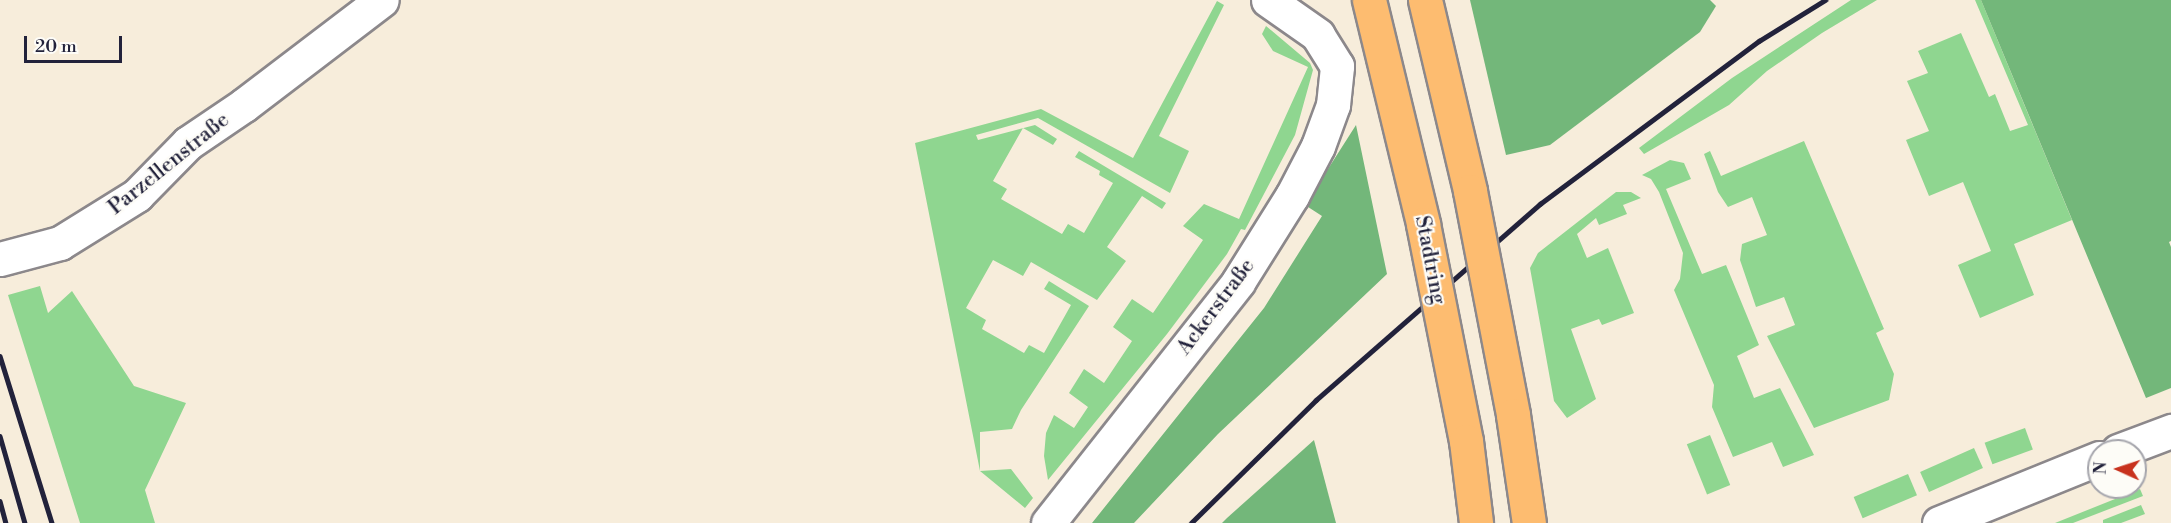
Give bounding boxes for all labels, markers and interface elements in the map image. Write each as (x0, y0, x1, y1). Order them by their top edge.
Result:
scale bar (27, 24, 124, 62)
text: 20 m (35, 35, 77, 58)
street label: Parzellenstraße (104, 108, 234, 220)
street label: Stadtring (1409, 214, 1451, 306)
street label: Ackerstraße (1172, 254, 1260, 360)
north arrow (2087, 439, 2147, 499)
text: N (2091, 461, 2111, 475)

